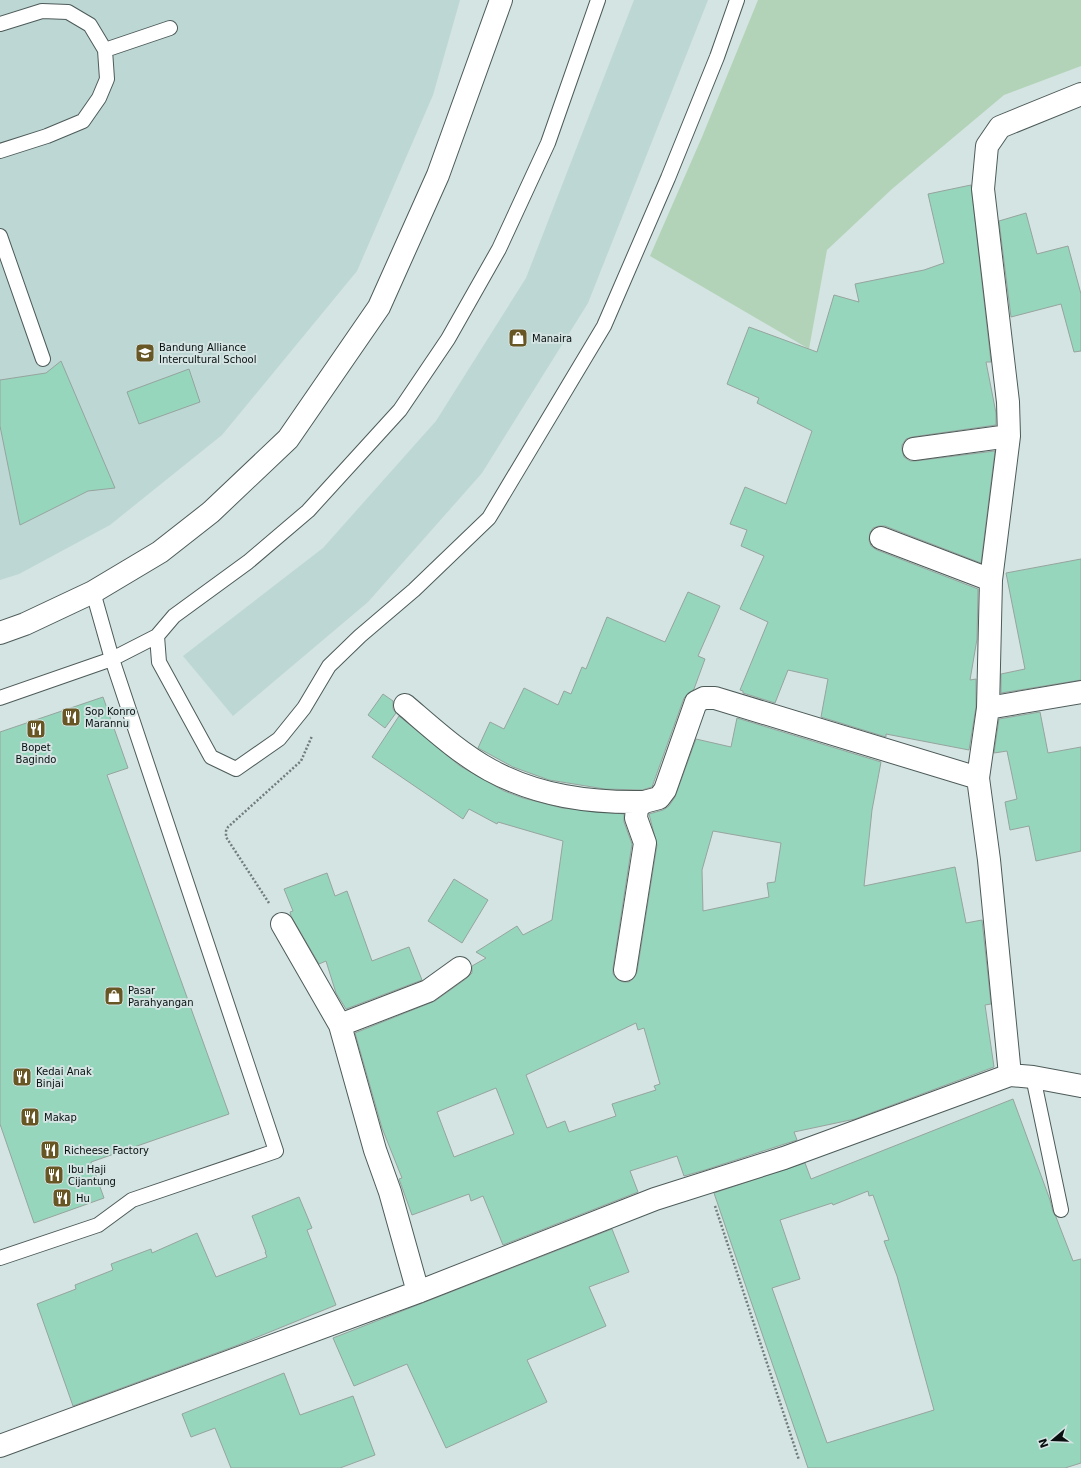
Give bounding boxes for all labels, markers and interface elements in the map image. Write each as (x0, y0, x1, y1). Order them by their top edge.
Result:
shop icon: Manaira (507, 327, 529, 349)
place label: Manaira (532, 333, 572, 344)
school or university icon: Bandung Alliance Intercultural School (134, 342, 156, 364)
place label: Bandung Alliance Intercultural School (159, 342, 257, 365)
restaurant icon: Sop Konro Marannu (60, 706, 82, 728)
place label: Sop Konro Marannu (85, 706, 136, 729)
restaurant icon: Bopet Bagindo (25, 718, 47, 740)
place label: Bopet Bagindo (16, 742, 56, 765)
shop icon: Pasar Parahyangan (103, 985, 125, 1007)
place label: Pasar Parahyangan (128, 985, 193, 1008)
restaurant icon: Kedai Anak Binjai (11, 1066, 33, 1088)
place label: Kedai Anak Binjai (36, 1066, 92, 1089)
restaurant icon: Makap (19, 1106, 41, 1128)
place label: Makap (44, 1112, 77, 1123)
restaurant icon: Richeese Factory (39, 1139, 61, 1161)
place label: Richeese Factory (64, 1145, 149, 1156)
restaurant icon: Ibu Haji Cijantung (43, 1164, 65, 1186)
place label: Ibu Haji Cijantung (68, 1164, 116, 1187)
restaurant icon: Hu (51, 1187, 73, 1209)
place label: Hu (76, 1193, 90, 1204)
north arrow (1033, 1420, 1073, 1460)
text: N (1036, 1437, 1052, 1450)

